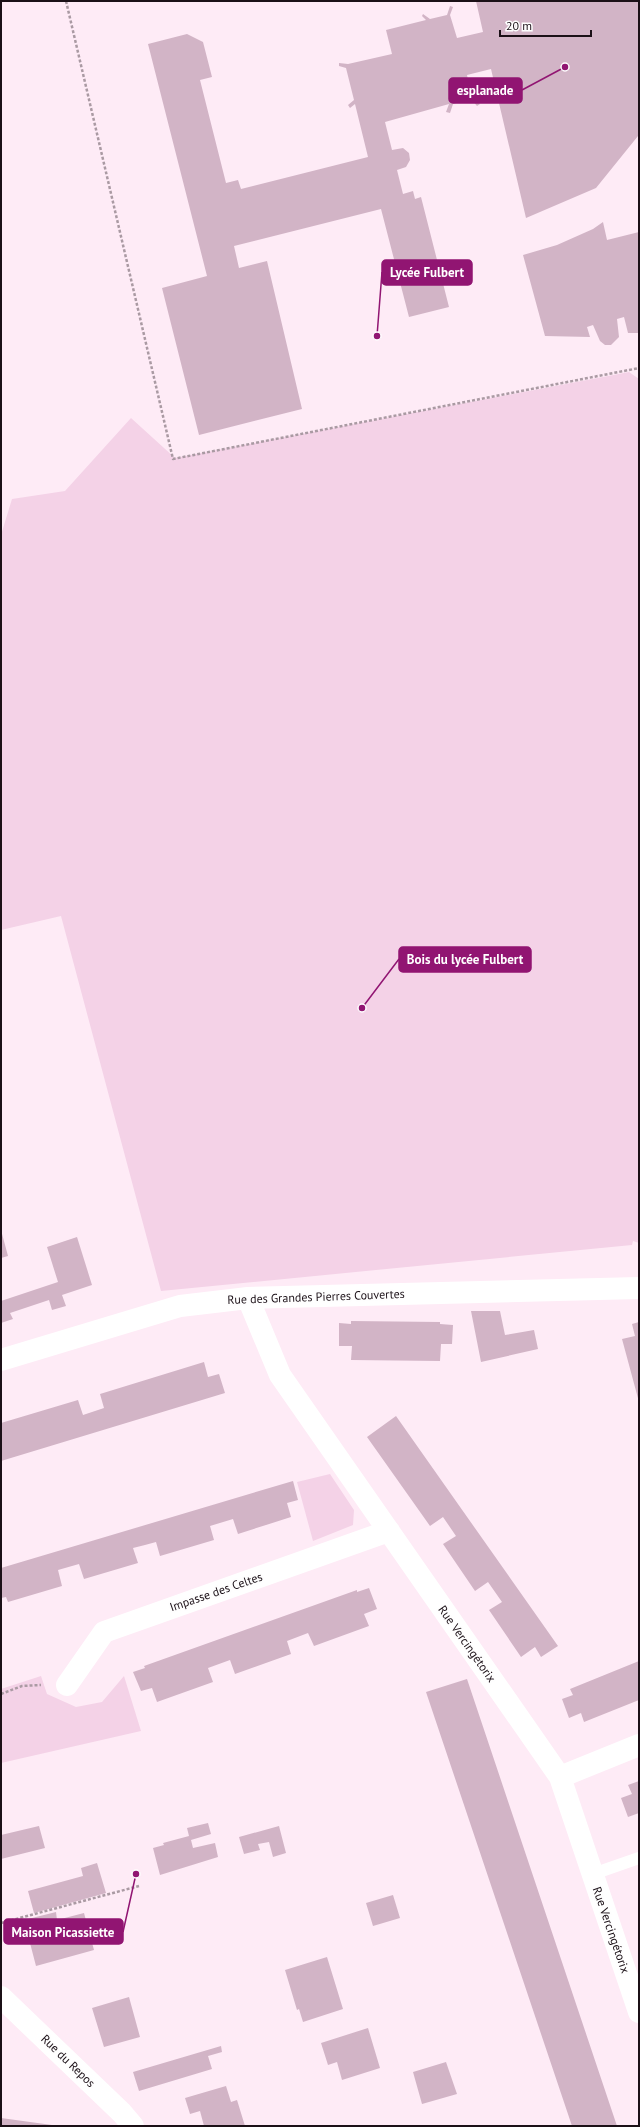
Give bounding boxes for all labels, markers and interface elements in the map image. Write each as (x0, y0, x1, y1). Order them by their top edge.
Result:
scale bar (500, 12, 591, 38)
text: 20 m (506, 18, 532, 33)
callout: esplanade (449, 78, 522, 103)
text: esplanade (457, 82, 514, 99)
callout: Lycée Fulbert (382, 260, 472, 285)
text: Lycée Fulbert (390, 264, 464, 281)
callout: Bois du lycée Fulbert (399, 947, 531, 972)
text: Bois du lycée Fulbert (407, 951, 524, 968)
street label: Rue des Grandes Pierres Couvertes (227, 1286, 405, 1307)
street label: Impasse des Celtes (168, 1569, 264, 1614)
street label: Rue Vercingétorix (435, 1602, 499, 1685)
street label: Rue Vercingétorix (590, 1885, 633, 1975)
callout: Maison Picassiette (4, 1919, 123, 1944)
text: Maison Picassiette (12, 1924, 115, 1941)
street label: Rue du Repos (38, 2031, 99, 2090)

